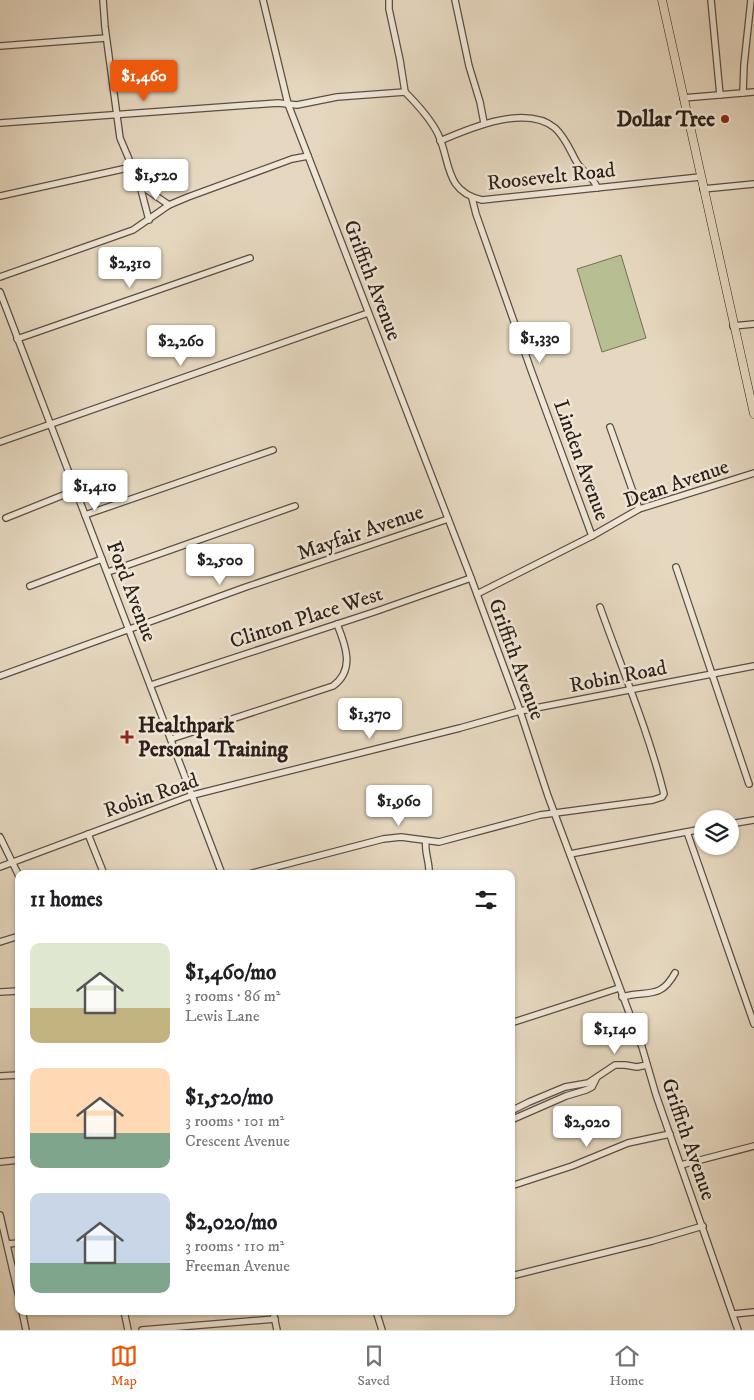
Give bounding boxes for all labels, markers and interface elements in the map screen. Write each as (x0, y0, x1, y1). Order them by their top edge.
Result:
pin: $1,460 (103, 59, 185, 102)
text: $1,460 (121, 66, 167, 86)
place label: Dollar Tree (616, 107, 715, 133)
marker: Dollar Tree (719, 113, 731, 125)
street label: Roosevelt Road (486, 157, 617, 197)
pin: $1,520 (115, 158, 197, 201)
text: $1,520 (134, 165, 178, 185)
street label: Griffith Avenue (337, 216, 407, 345)
pin: $2,310 (89, 246, 171, 289)
text: $2,310 (109, 253, 151, 273)
pin: $1,330 (499, 322, 581, 364)
pin: $2,260 (140, 324, 222, 367)
text: $1,330 (520, 328, 560, 348)
text: $2,260 (158, 331, 204, 351)
street label: Linden Avenue (547, 396, 615, 525)
street label: Dean Avenue (620, 454, 733, 514)
pin: $1,410 (54, 470, 136, 512)
text: $1,410 (74, 476, 116, 496)
street label: Mayfair Avenue (294, 499, 427, 567)
street label: Ford Avenue (100, 537, 162, 646)
pin: $2,500 (179, 544, 261, 586)
text: $2,500 (197, 550, 243, 570)
street label: Clinton Place West (227, 581, 386, 655)
street label: Griffith Avenue (482, 595, 550, 724)
street label: Robin Road (567, 655, 669, 699)
pin: $1,370 (329, 698, 411, 740)
text: $1,370 (349, 704, 391, 724)
place label: Healthpark Personal Training (138, 713, 289, 763)
marker: Healthpark Personal Training (120, 730, 134, 744)
street label: Robin Road (101, 767, 203, 824)
pin: $1,960 (358, 784, 440, 827)
text: $1,960 (377, 791, 421, 811)
map controls (694, 810, 739, 855)
button: layers (694, 810, 739, 855)
icon: filters (472, 886, 500, 914)
text: 11 homes (30, 887, 103, 913)
text: $1,460/mo (185, 960, 276, 986)
icon: home (70, 963, 130, 1023)
text: 3 rooms · 86 m² (185, 986, 280, 1006)
text: Lewis Lane (185, 1006, 260, 1026)
pin: $1,140 (574, 1012, 656, 1055)
text: $1,140 (594, 1019, 636, 1039)
street label: Griffith Avenue (655, 1075, 721, 1204)
text: $1,520/mo (185, 1085, 273, 1111)
icon: home (70, 1088, 130, 1148)
pin: $2,020 (546, 1106, 628, 1148)
text: 3 rooms · 101 m² (185, 1111, 284, 1131)
text: $2,020 (564, 1112, 610, 1132)
text: Crescent Avenue (185, 1131, 290, 1151)
text: $2,020/mo (185, 1210, 277, 1236)
icon: home (70, 1213, 130, 1273)
text: 3 rooms · 110 m² (185, 1236, 284, 1256)
text: Freeman Avenue (185, 1256, 290, 1276)
tab: Map (110, 1342, 138, 1390)
tab: Saved (358, 1342, 390, 1390)
tab: Home (609, 1342, 644, 1390)

